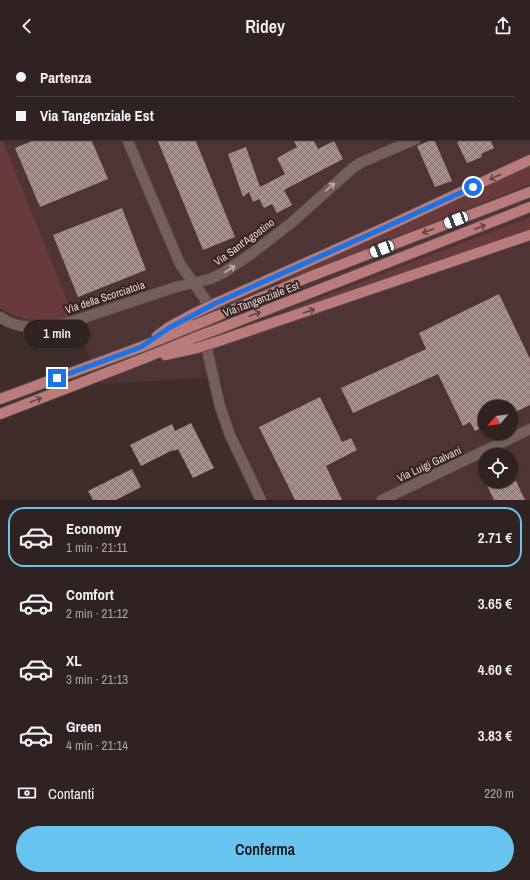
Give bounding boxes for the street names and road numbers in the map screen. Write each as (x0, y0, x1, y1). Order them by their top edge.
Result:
street label: Via Sant'Agostino (211, 215, 277, 269)
street label: Via della Scorciatoia (63, 278, 147, 316)
street label: Via Tangenziale Est (221, 278, 301, 320)
street label: Via Luigi Galvani (395, 443, 463, 485)

